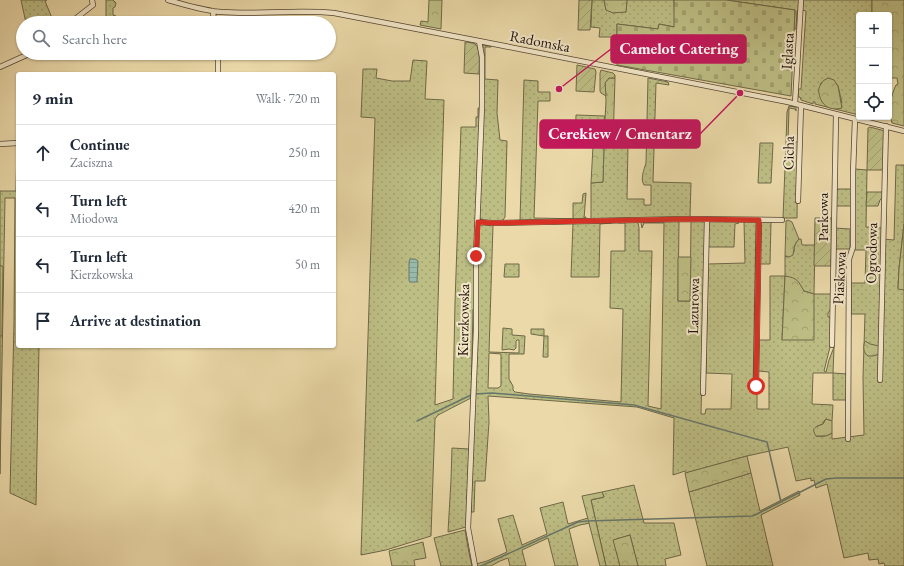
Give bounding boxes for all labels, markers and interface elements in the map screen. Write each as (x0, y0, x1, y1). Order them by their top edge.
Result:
map controls (856, 12, 892, 120)
button: + (856, 12, 892, 48)
search box (16, 16, 336, 60)
street label: Radomska (508, 26, 572, 56)
icon: search (30, 27, 52, 49)
text: Search here (62, 29, 127, 48)
street label: Iglasta (777, 32, 797, 70)
callout: Camelot Catering (611, 35, 746, 63)
text: Camelot Catering (620, 38, 739, 59)
button: − (856, 48, 892, 84)
button: locate (856, 84, 892, 120)
text: 9 min (32, 87, 73, 109)
text: Walk · 720 m (256, 90, 320, 107)
callout: Cerekiew / Cmentarz (540, 120, 700, 148)
text: Cerekiew / Cmentarz (548, 123, 692, 144)
text: Continue (70, 135, 130, 154)
street label: Cicha (778, 136, 798, 170)
icon: ahead (32, 142, 54, 164)
text: 250 m (289, 144, 320, 161)
text: Zaciszna (70, 154, 113, 171)
text: Turn left (70, 191, 127, 210)
street label: Parkowa (813, 193, 832, 241)
icon: left (32, 198, 54, 220)
text: 420 m (289, 200, 320, 217)
text: Miodowa (70, 210, 118, 227)
street label: Ogrodowa (861, 222, 881, 284)
text: Turn left (70, 247, 127, 266)
route end (467, 247, 485, 265)
street label: Piaskowa (828, 251, 850, 305)
icon: left (32, 254, 54, 276)
text: 50 m (295, 256, 320, 273)
text: Kierzkowska (70, 266, 133, 283)
street label: Lazurowa (683, 278, 703, 334)
street label: Kierzkowska (453, 283, 473, 357)
icon: arrive (32, 310, 54, 332)
text: Arrive at destination (70, 311, 201, 330)
route start (747, 377, 765, 395)

